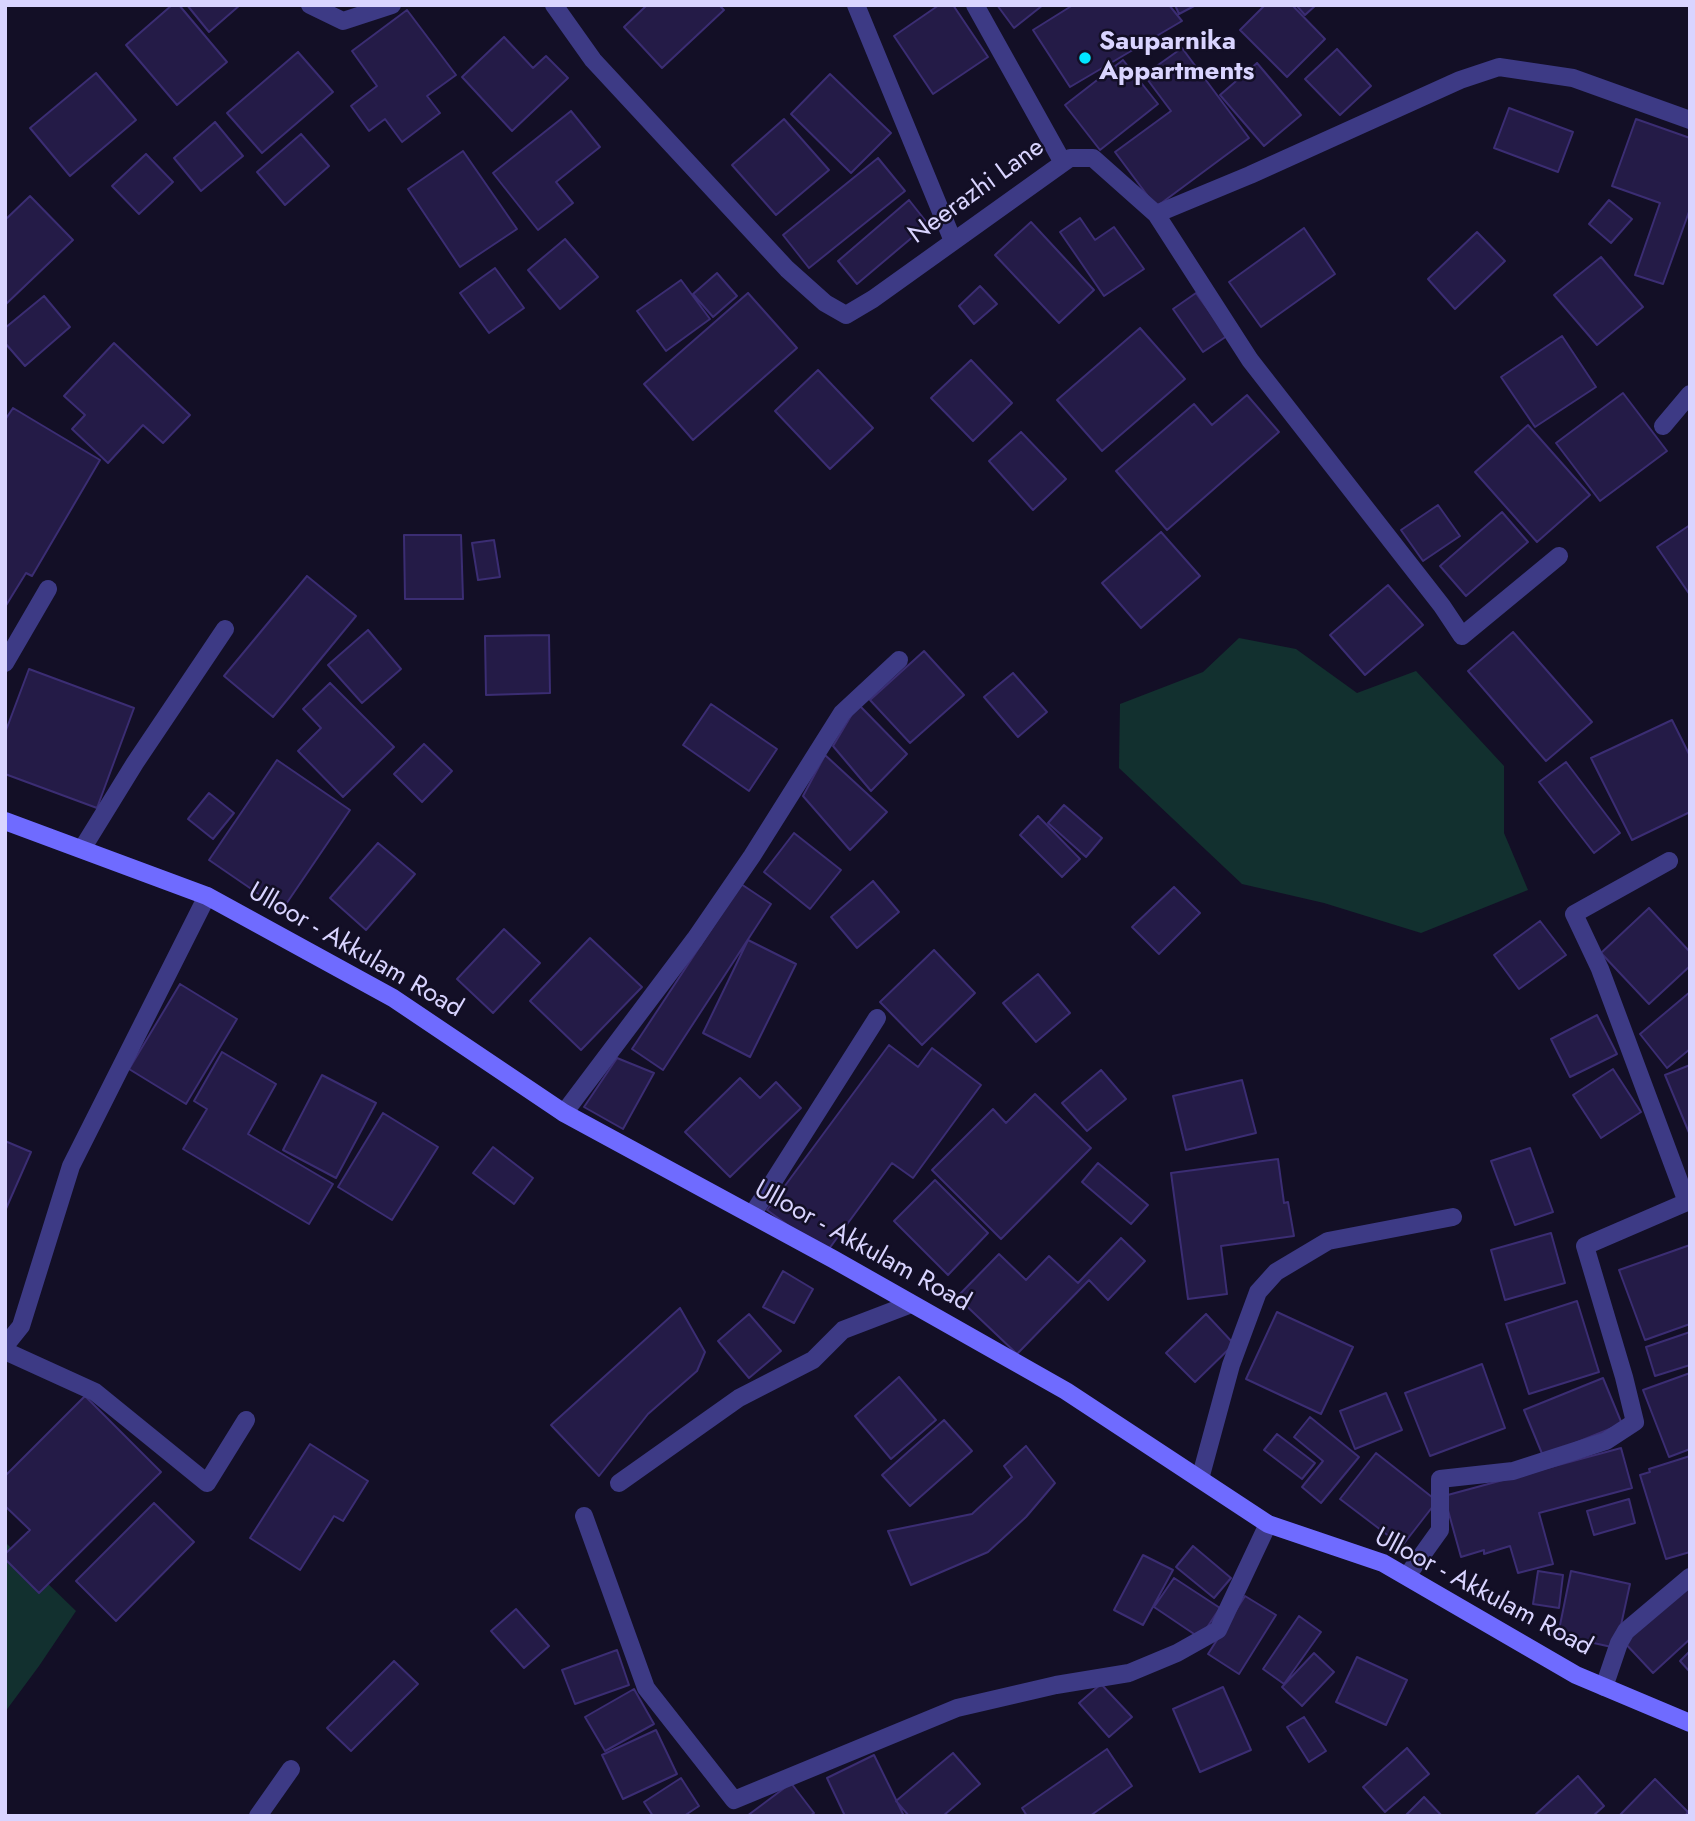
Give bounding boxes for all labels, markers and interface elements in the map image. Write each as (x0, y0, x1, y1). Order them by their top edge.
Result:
place label: Sauparnika Appartments (1099, 27, 1254, 88)
marker: Sauparnika Appartments (1077, 50, 1093, 66)
street label: Neerazhi Lane (903, 132, 1051, 252)
street label: Ulloor - Akkulam Road (242, 877, 468, 1025)
street label: Ulloor - Akkulam Road (748, 1175, 976, 1319)
street label: Ulloor - Akkulam Road (1369, 1522, 1597, 1664)

